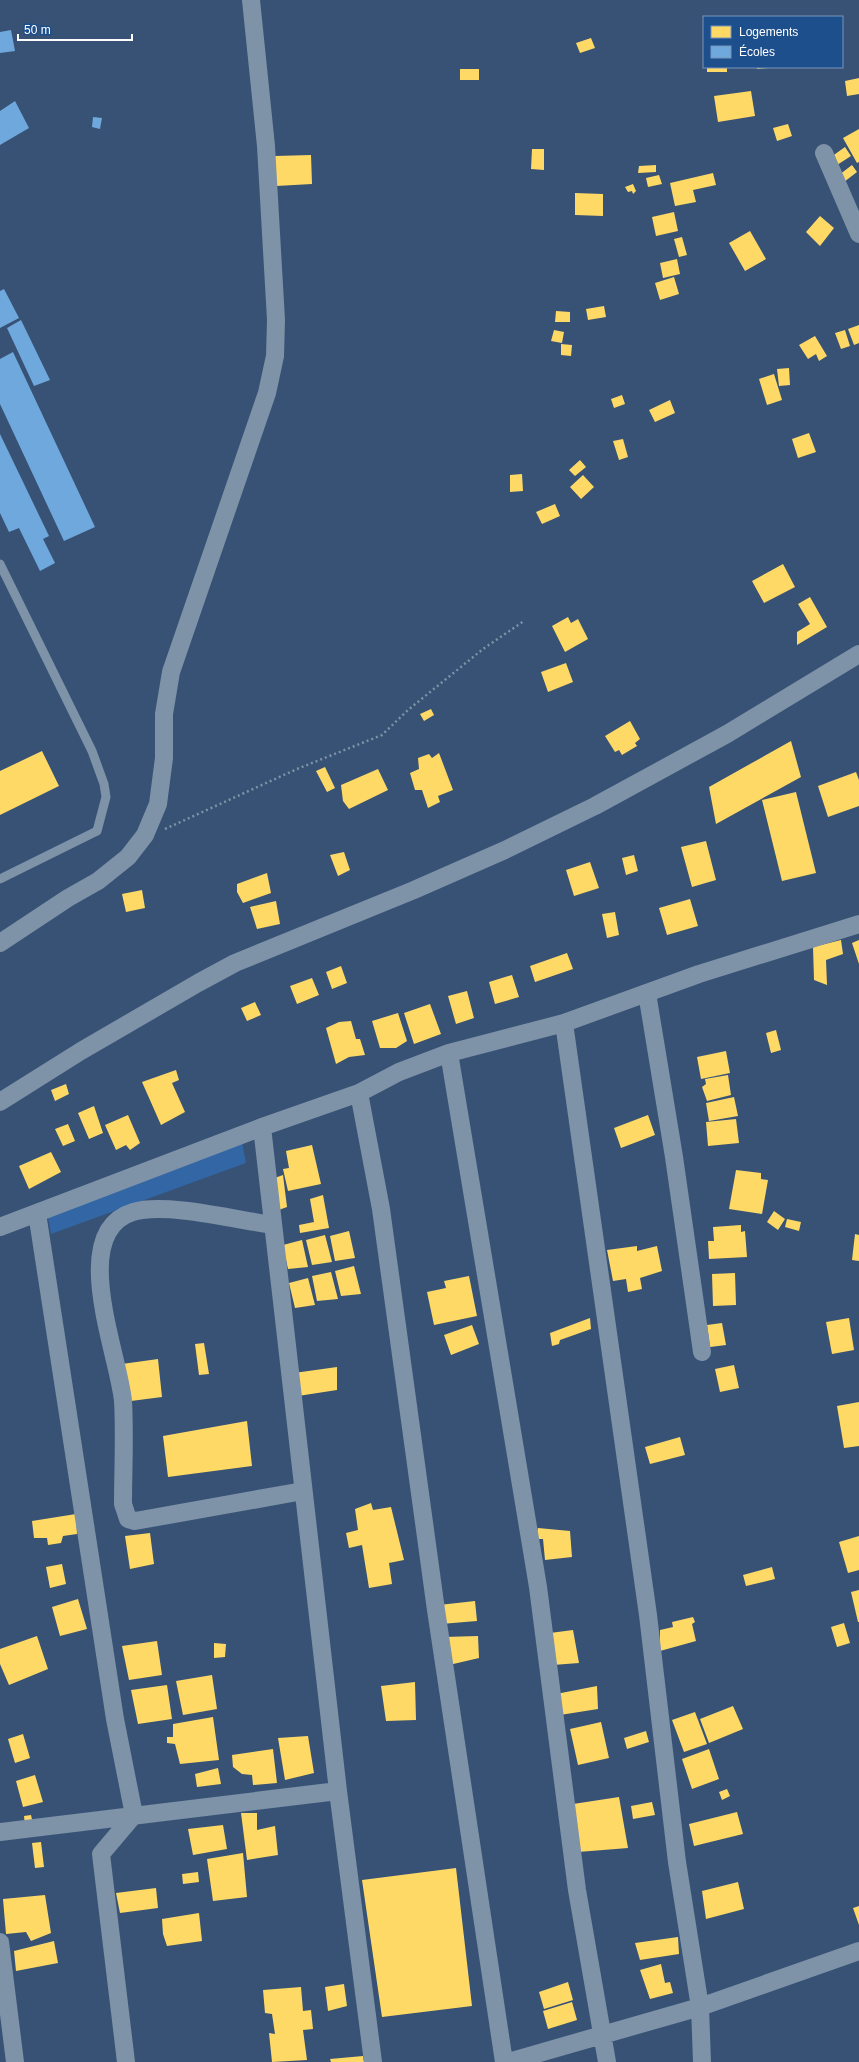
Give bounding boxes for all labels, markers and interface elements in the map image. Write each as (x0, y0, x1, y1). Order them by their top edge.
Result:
scale bar (18, 16, 132, 42)
legend (703, 16, 843, 68)
text: 50 m (24, 23, 51, 37)
text: Logements (739, 25, 798, 39)
text: Écoles (739, 44, 775, 59)

